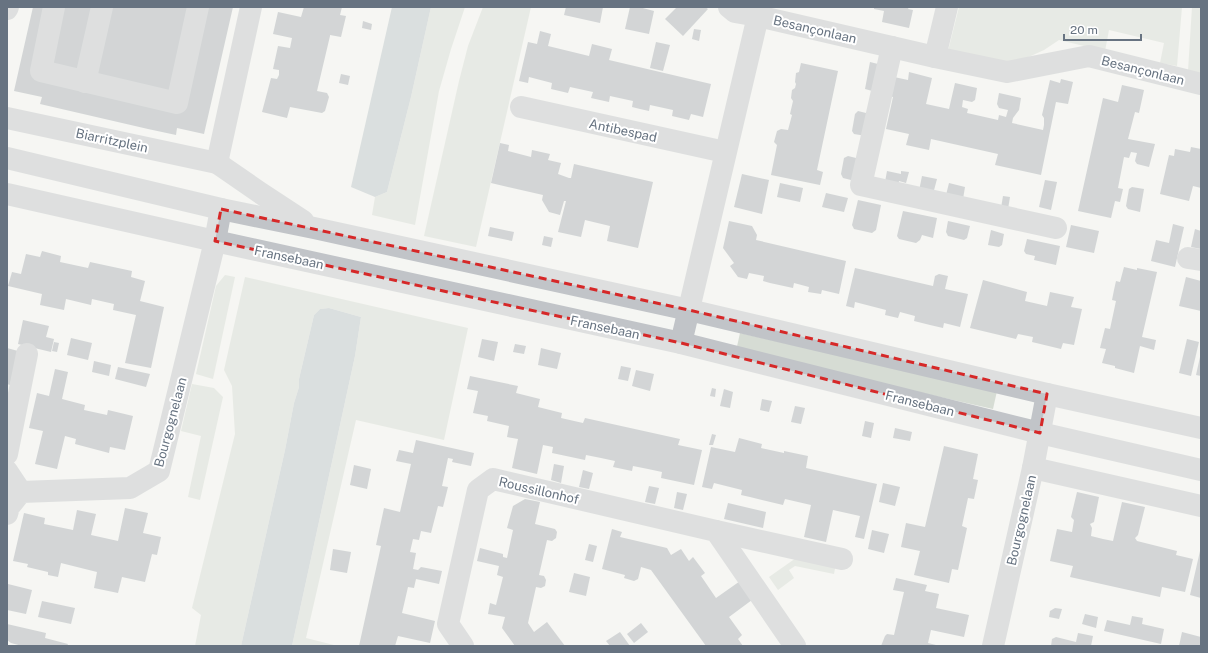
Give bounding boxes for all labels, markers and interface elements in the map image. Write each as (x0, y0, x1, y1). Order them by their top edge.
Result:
street label: Besançonlaan (772, 13, 858, 46)
scale bar (1064, 16, 1141, 42)
text: 20 m (1070, 23, 1098, 37)
street label: Besançonlaan (1100, 53, 1186, 88)
street label: Antibespad (588, 116, 658, 145)
street label: Biarritzplein (74, 126, 149, 155)
street label: Fransebaan (253, 243, 325, 272)
street label: Fransebaan (569, 313, 641, 342)
street label: Bourgognelaan (151, 376, 190, 469)
street label: Fransebaan (884, 388, 956, 419)
street label: Bourgognelaan (1004, 473, 1039, 567)
street label: Roussillonhof (497, 474, 580, 507)

